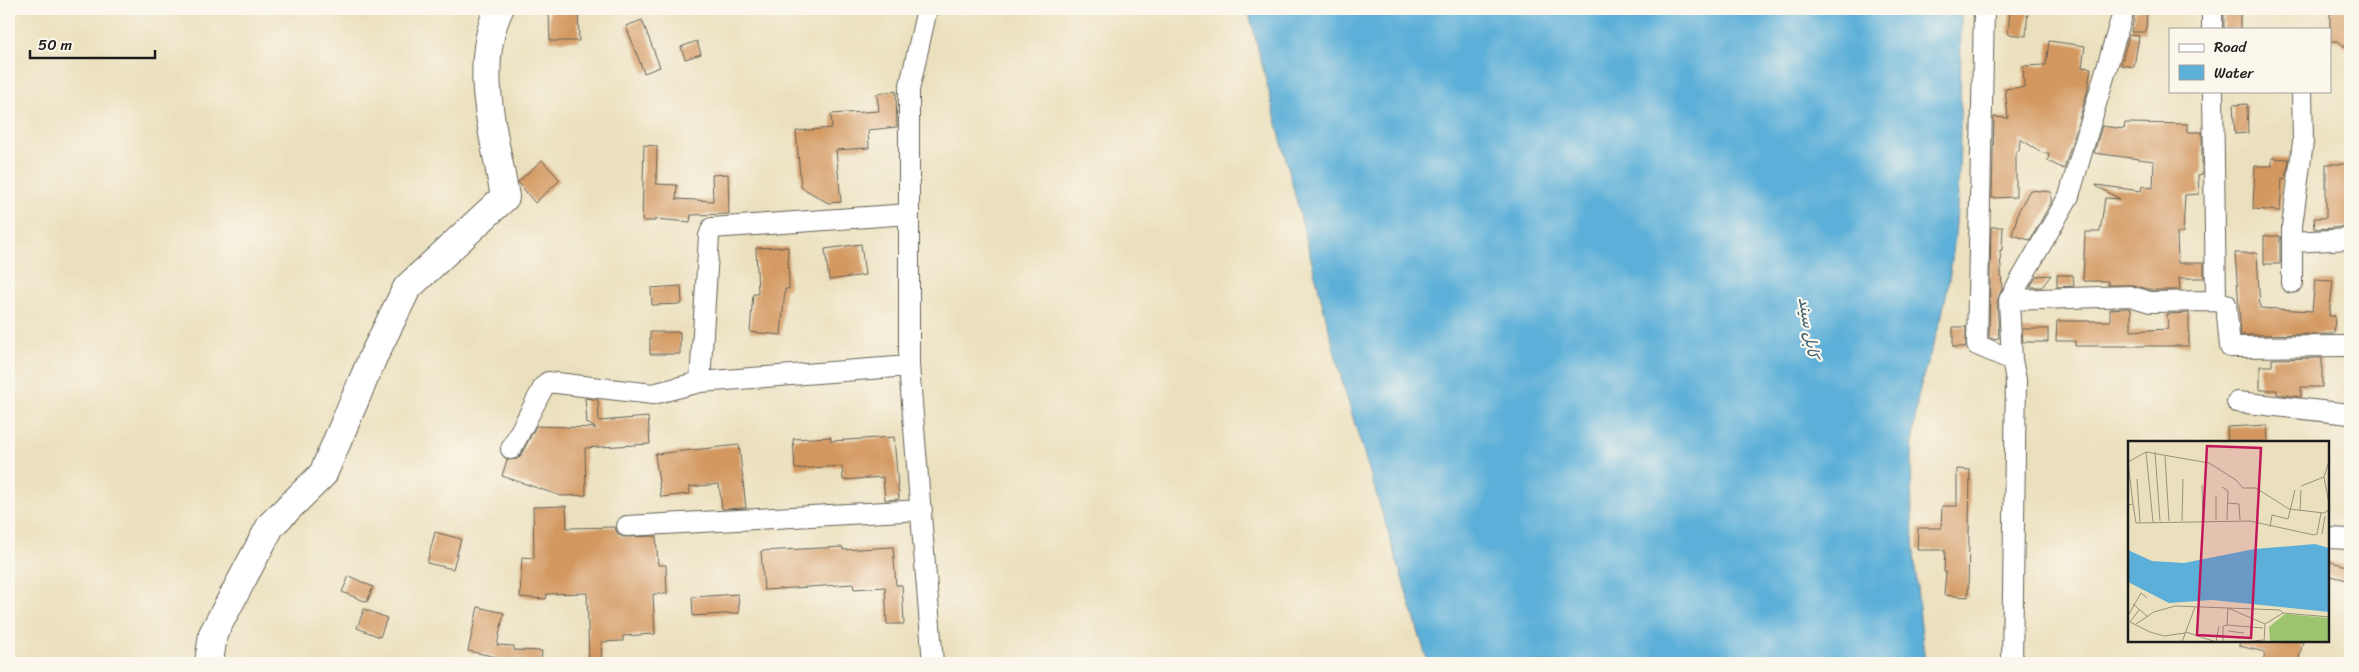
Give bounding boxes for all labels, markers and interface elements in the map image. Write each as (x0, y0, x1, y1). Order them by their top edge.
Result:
scale bar (30, 28, 155, 60)
legend (2169, 28, 2332, 92)
text: 50 m (38, 32, 73, 58)
text: Road (2214, 34, 2247, 60)
text: Water (2214, 60, 2254, 86)
water label: کابل سيند (1790, 295, 1829, 364)
inset map (2128, 441, 2329, 642)

